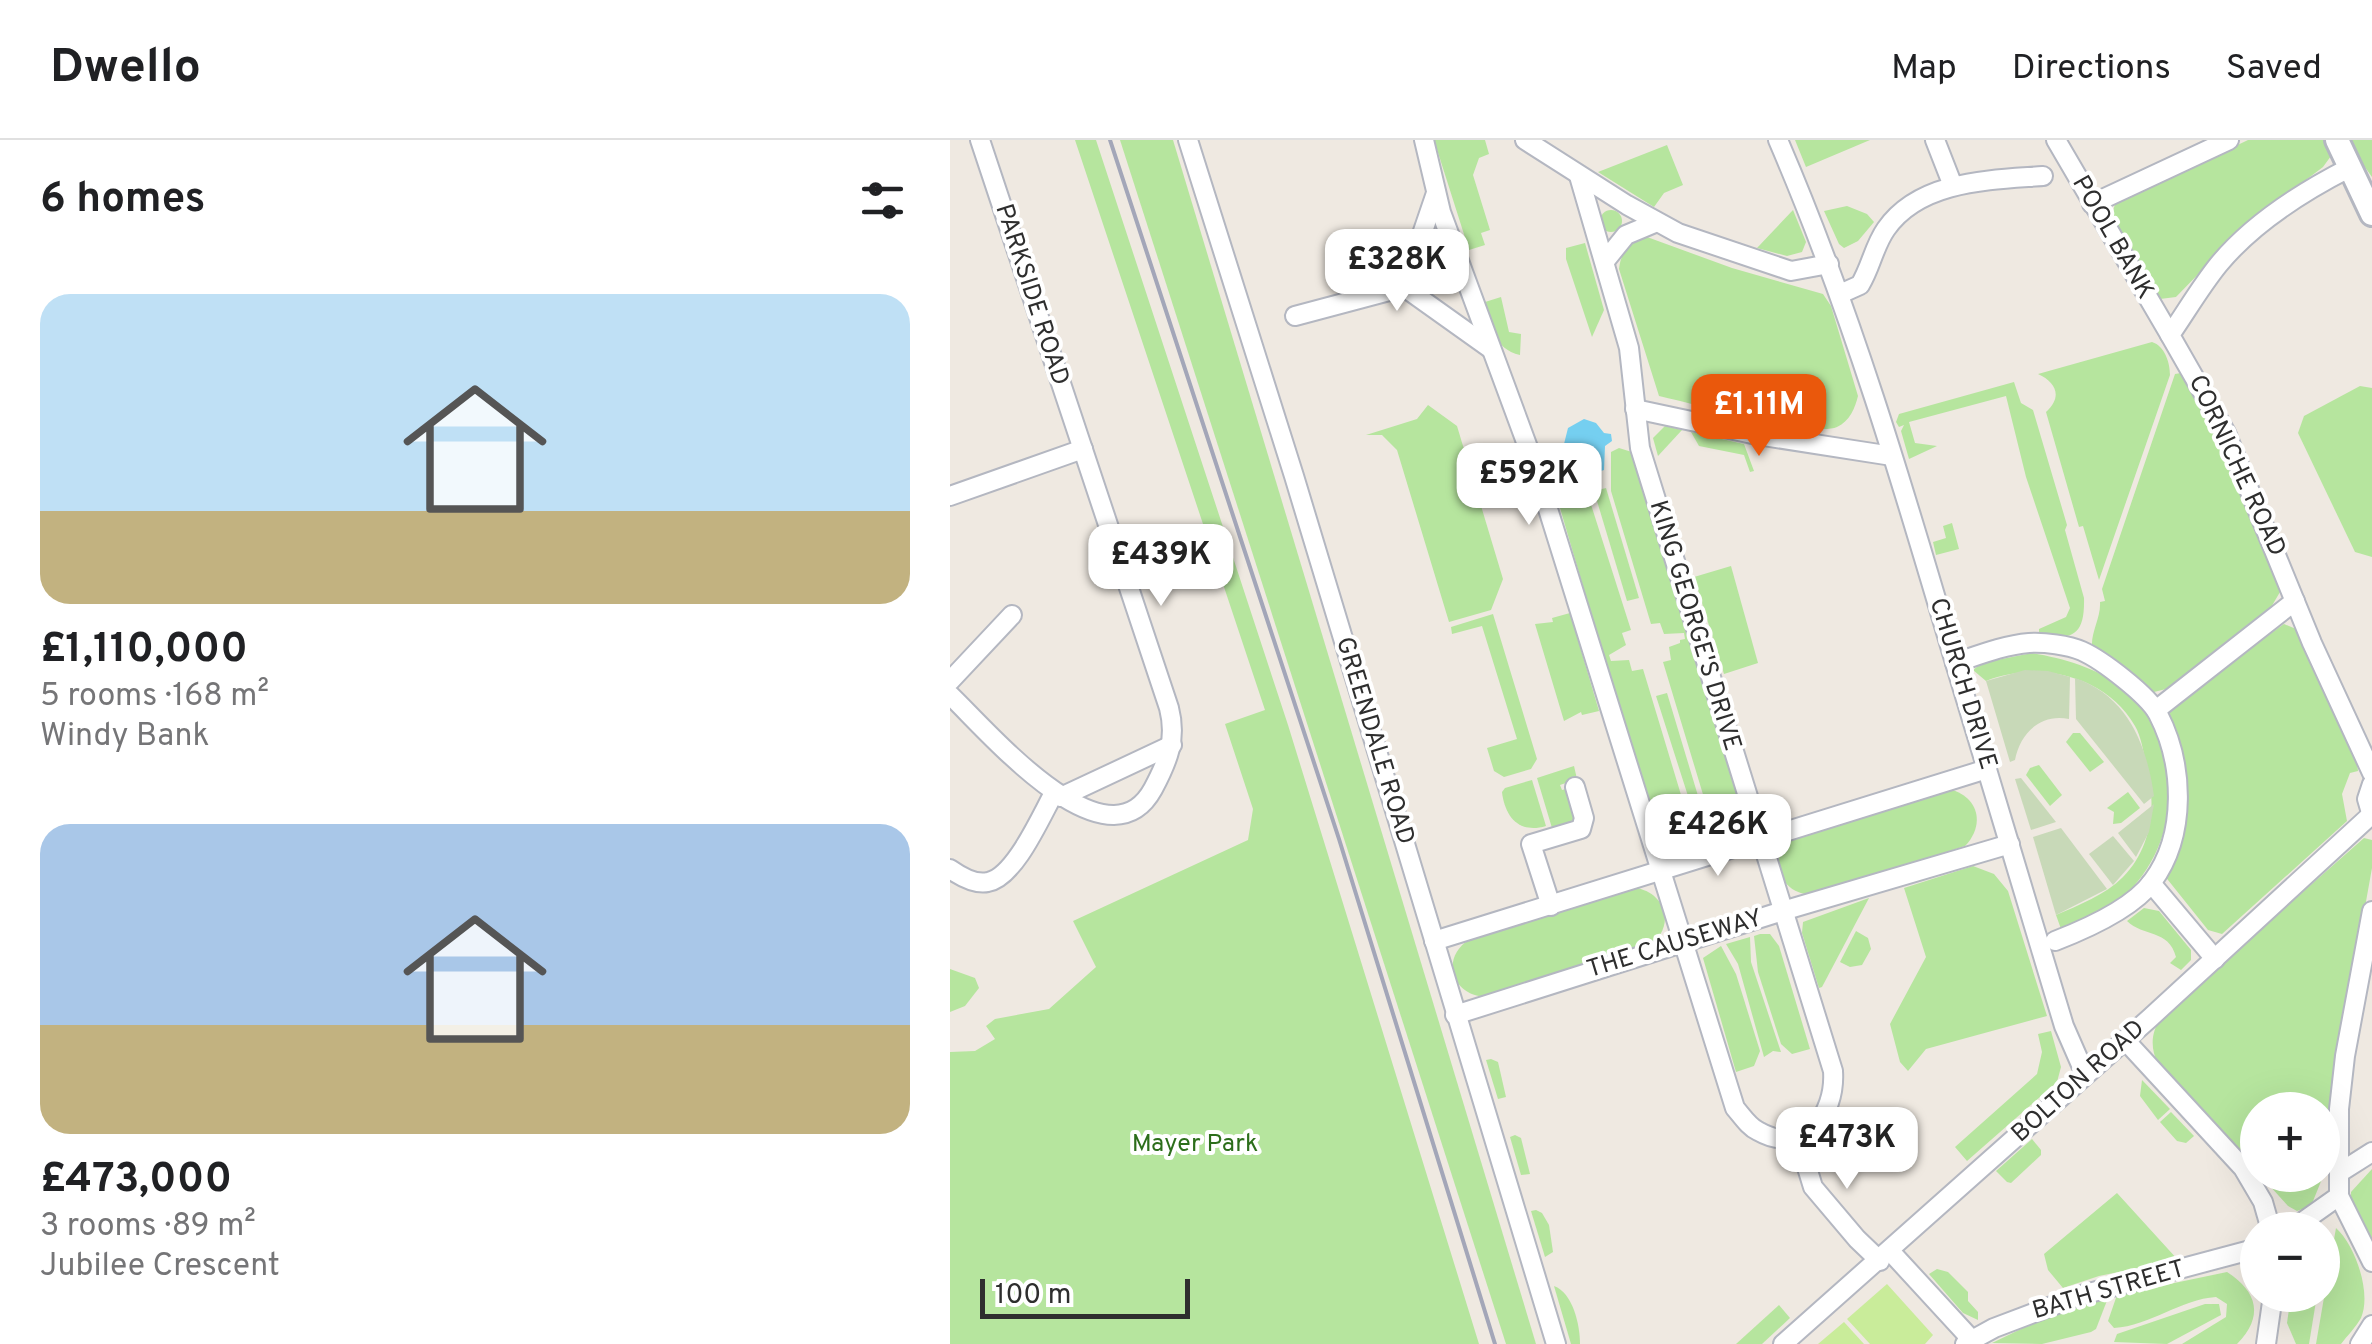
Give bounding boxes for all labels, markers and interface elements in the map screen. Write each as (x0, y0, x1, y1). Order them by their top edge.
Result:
text: Dwello (50, 39, 201, 99)
text: Map (1891, 47, 1957, 91)
text: Directions (2012, 47, 2171, 91)
text: Saved (2226, 47, 2322, 91)
street label: POOL BANK (2064, 170, 2160, 306)
icon: filters (855, 173, 910, 228)
text: 6 homes (40, 174, 205, 227)
street label: PARKSIDE ROAD (987, 200, 1075, 390)
pin: £328K (1327, 229, 1467, 314)
text: £328K (1347, 241, 1447, 281)
icon: home (385, 359, 565, 539)
street label: CORNICHE ROAD (2180, 370, 2292, 562)
pin: £1.11M (1678, 374, 1840, 459)
text: £1.11M (1713, 386, 1805, 426)
pin: £592K (1459, 443, 1599, 528)
text: £592K (1479, 455, 1579, 495)
street label: KING GEORGE'S DRIVE (1641, 497, 1747, 755)
pin: £439K (1091, 524, 1231, 609)
text: £439K (1110, 536, 1212, 576)
street label: CHURCH DRIVE (1921, 594, 2003, 774)
text: £1,110,000 (40, 624, 248, 677)
street label: GREENDALE ROAD (1327, 633, 1421, 849)
text: 5 rooms · 168 m² (40, 677, 269, 717)
text: Windy Bank (40, 717, 209, 757)
pin: £426K (1648, 794, 1788, 879)
text: £426K (1667, 806, 1769, 846)
icon: home (385, 889, 565, 1069)
street label: THE CAUSEWAY (1583, 903, 1767, 987)
street label: BOLTON ROAD (2006, 1014, 2152, 1150)
map controls (2240, 1092, 2340, 1312)
button: + (2240, 1092, 2340, 1192)
pin: £473K (1777, 1107, 1917, 1192)
text: £473K (1798, 1119, 1896, 1159)
park label: Mayer Park (1132, 1129, 1258, 1161)
text: £473,000 (40, 1154, 232, 1207)
text: 3 rooms · 89 m² (40, 1207, 256, 1247)
button: − (2240, 1212, 2340, 1312)
text: Jubilee Crescent (40, 1247, 280, 1287)
street label: BATH STREET (2029, 1254, 2189, 1328)
scale bar (980, 1274, 1190, 1318)
text: 100 m (995, 1278, 1071, 1314)

